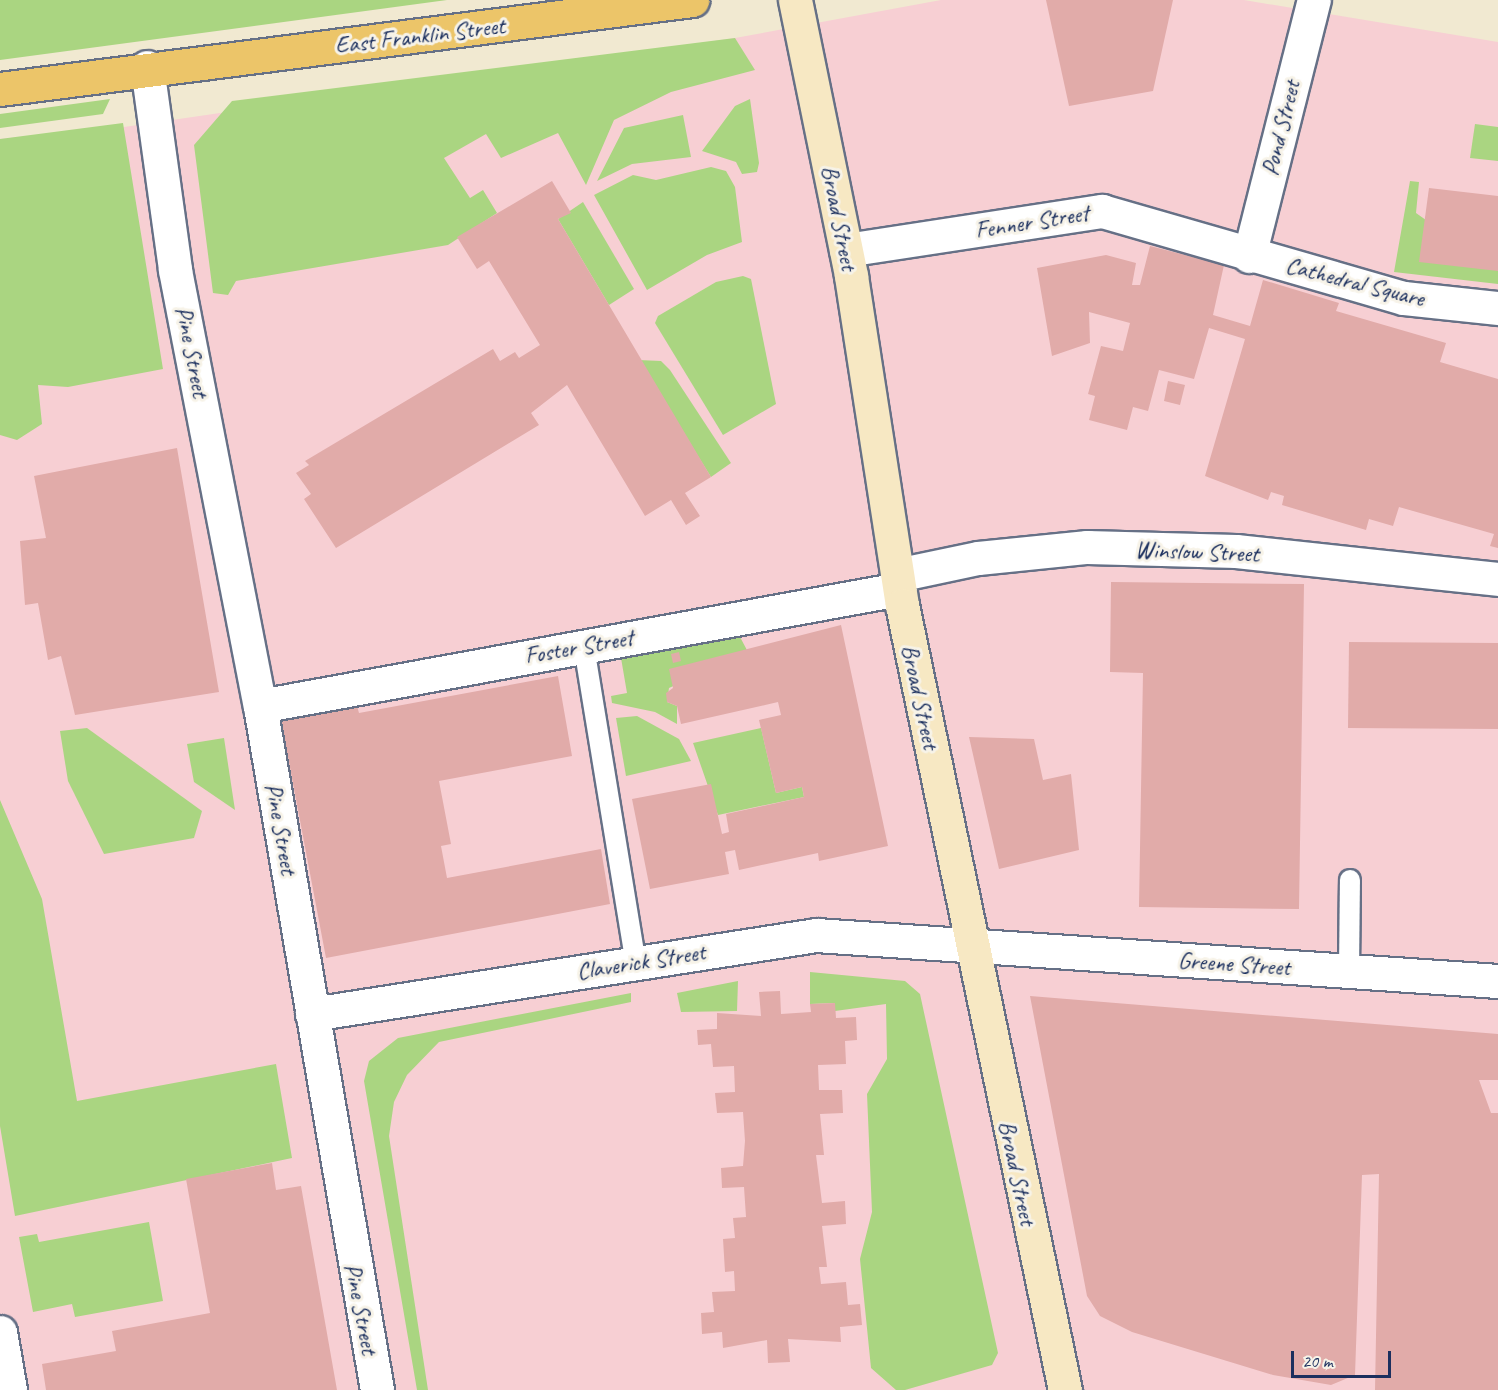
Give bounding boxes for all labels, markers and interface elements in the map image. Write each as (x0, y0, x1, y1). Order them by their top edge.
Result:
street label: East Franklin Street (333, 11, 507, 61)
street label: Pond Street (1255, 77, 1307, 179)
street label: Broad Street (815, 163, 863, 273)
street label: Fenner Street (973, 199, 1091, 245)
street label: Cathedral Square (1283, 251, 1427, 313)
street label: Pine Street (169, 304, 215, 400)
street label: Winslow Street (1134, 535, 1260, 569)
street label: Foster Street (523, 623, 635, 671)
street label: Broad Street (895, 642, 945, 752)
street label: Pine Street (259, 781, 303, 877)
street label: Claverick Street (574, 938, 708, 986)
street label: Greene Street (1177, 946, 1291, 982)
street label: Broad Street (992, 1118, 1042, 1228)
street label: Pine Street (338, 1261, 384, 1357)
scale bar (1294, 1339, 1394, 1377)
text: 20 m (1302, 1350, 1333, 1372)

